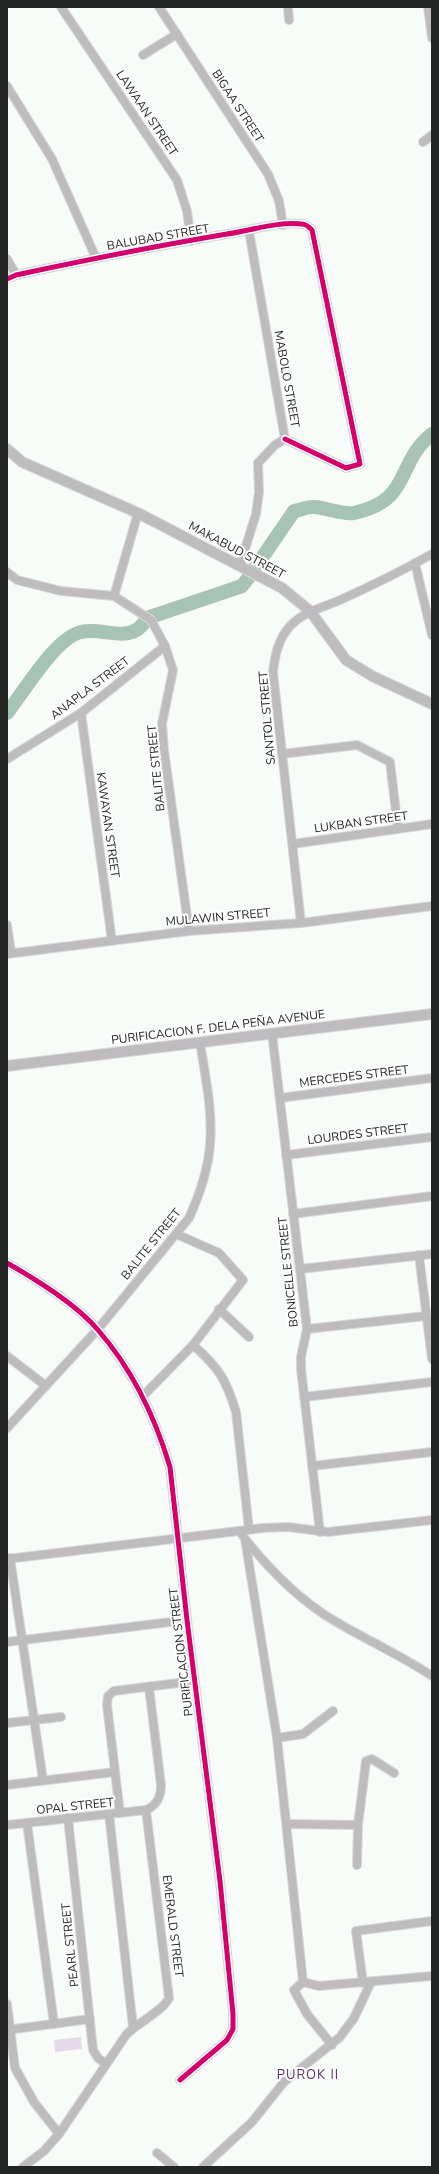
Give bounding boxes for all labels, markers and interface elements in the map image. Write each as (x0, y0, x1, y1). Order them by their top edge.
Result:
street label: BIGAA STREET (208, 66, 268, 146)
street label: LAWAAN STREET (112, 67, 182, 160)
street label: BALUBAD STREET (105, 220, 211, 254)
street label: MABOLO STREET (271, 329, 304, 430)
street label: MAKABUD STREET (186, 518, 289, 583)
street label: ANAPLA STREET (47, 652, 134, 723)
street label: SANTOL STREET (255, 670, 279, 766)
street label: BALITE STREET (143, 723, 169, 812)
street label: KAWAYAN STREET (93, 771, 123, 880)
street label: LUKBAN STREET (313, 807, 410, 837)
street label: MULAWIN STREET (165, 904, 272, 930)
street label: PURIFICACION F. DELA PEÑA AVENUE (110, 1006, 326, 1048)
street label: MERCEDES STREET (298, 1061, 410, 1091)
street label: LOURDES STREET (306, 1120, 410, 1148)
street label: BALITE STREET (117, 1204, 185, 1283)
street label: BONICELLE STREET (274, 1215, 302, 1328)
street label: PURIFICACION STREET (165, 1586, 197, 1717)
street label: OPAL STREET (35, 1794, 115, 1818)
street label: EMERALD STREET (159, 1874, 187, 1979)
street label: PEARL STREET (58, 1901, 82, 1988)
district label: PUROK II (277, 2066, 339, 2084)

